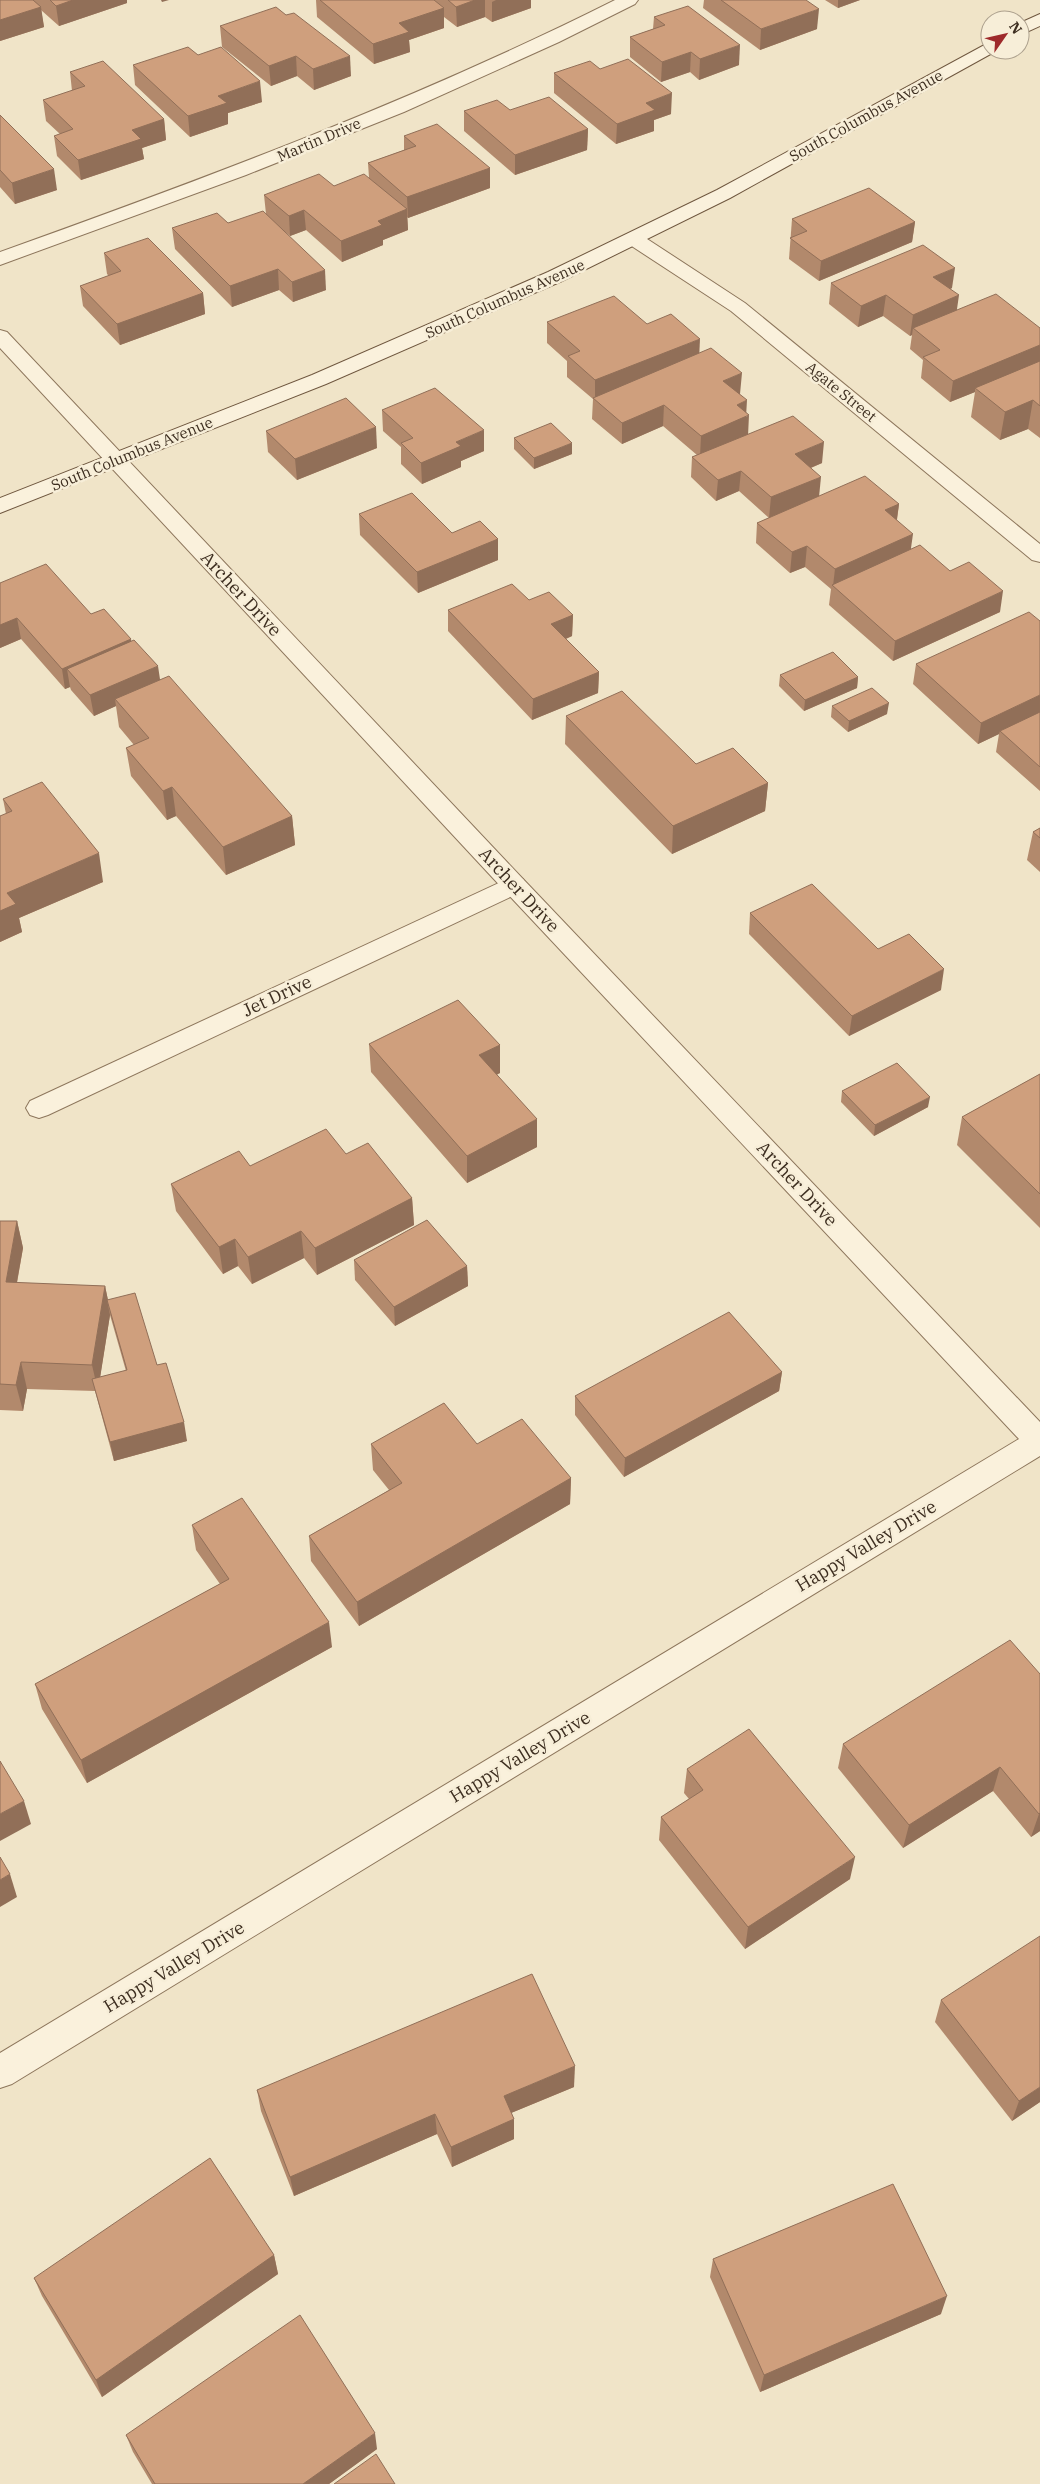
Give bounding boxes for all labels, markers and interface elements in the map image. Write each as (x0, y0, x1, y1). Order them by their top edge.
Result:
north arrow (980, 10, 1030, 60)
text: N (1005, 18, 1026, 37)
street label: South Columbus Avenue (786, 65, 946, 166)
street label: Martin Drive (274, 113, 363, 166)
street label: South Columbus Avenue (422, 255, 588, 342)
street label: Agate Street (802, 357, 880, 426)
street label: South Columbus Avenue (48, 412, 215, 495)
street label: Archer Drive (196, 546, 287, 641)
street label: Archer Drive (474, 842, 565, 937)
street label: Jet Drive (239, 970, 315, 1022)
street label: Archer Drive (752, 1136, 843, 1231)
street label: Happy Valley Drive (791, 1495, 940, 1597)
street label: Happy Valley Drive (445, 1706, 594, 1808)
street label: Happy Valley Drive (99, 1916, 248, 2018)

